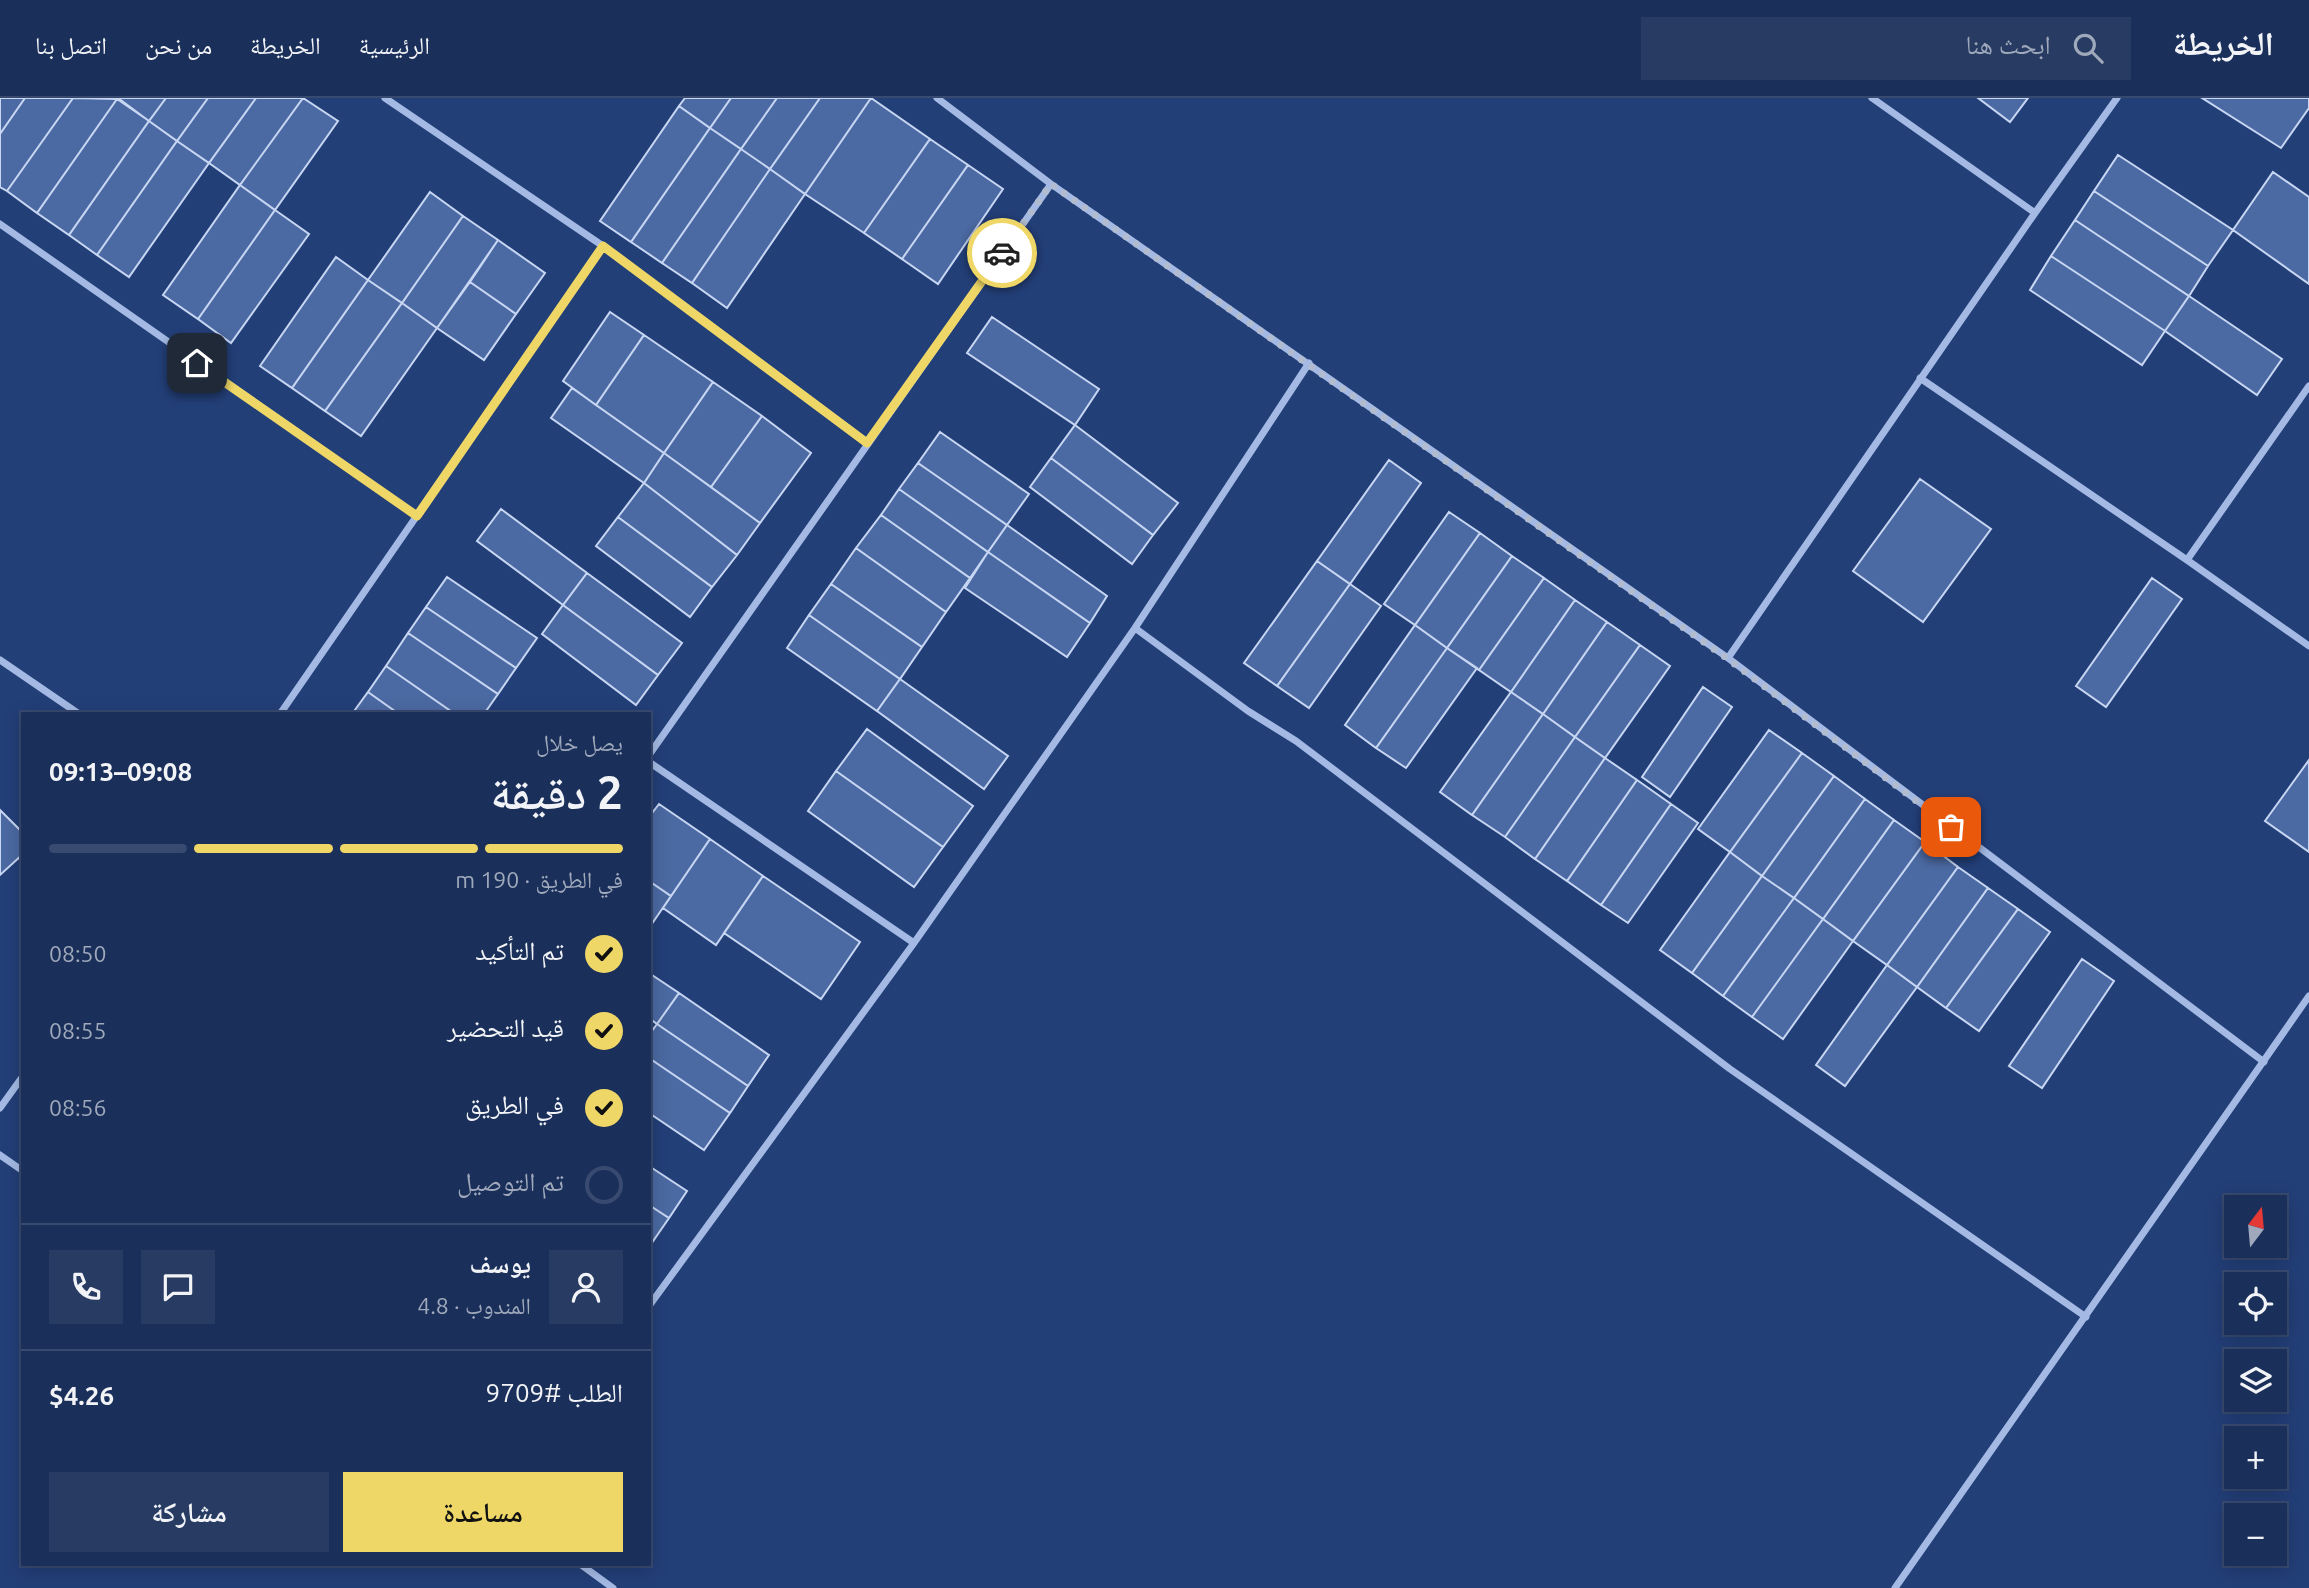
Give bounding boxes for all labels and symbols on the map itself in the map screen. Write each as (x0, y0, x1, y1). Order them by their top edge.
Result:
courier (967, 218, 1037, 288)
pin (167, 333, 227, 393)
pin (1921, 797, 1981, 857)
north arrow (2224, 1195, 2287, 1258)

